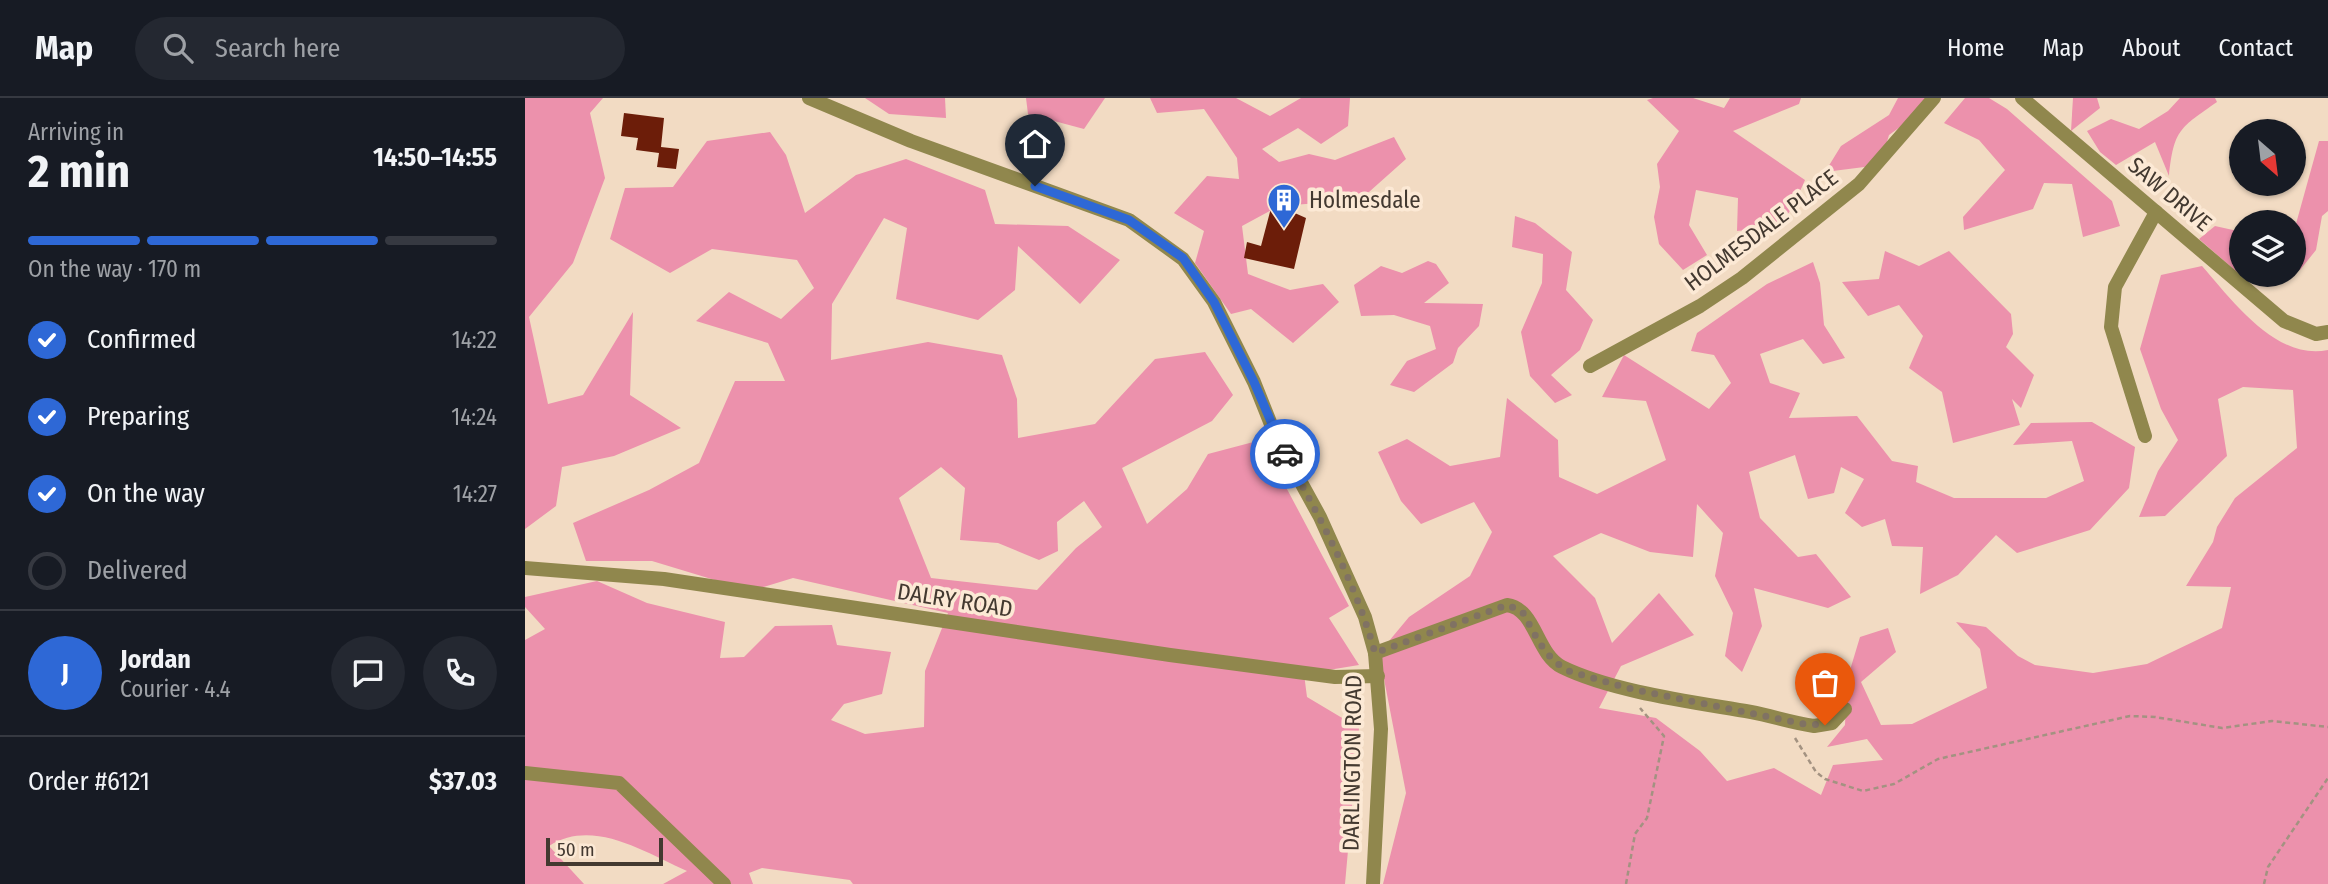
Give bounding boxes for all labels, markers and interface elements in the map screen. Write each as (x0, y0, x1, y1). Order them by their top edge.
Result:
search box (135, 17, 625, 80)
text: Map (35, 28, 93, 68)
icon: search (159, 29, 197, 67)
text: Search here (215, 33, 340, 64)
text: Home (1947, 34, 2004, 62)
text: Map (2042, 34, 2084, 62)
text: About (2122, 34, 2180, 62)
text: Contact (2218, 34, 2293, 62)
pin (1005, 114, 1065, 186)
text: Arriving in (28, 118, 124, 146)
north arrow (2229, 119, 2307, 196)
map controls (2229, 119, 2306, 287)
icon: home (1016, 125, 1054, 163)
text: 14:50–14:55 (373, 142, 497, 173)
text: 2 min (28, 144, 130, 199)
street label: SAW DRIVE (2123, 151, 2217, 237)
street label: HOLMESDALE PLACE (1679, 163, 1843, 297)
building icon: Holmesdale (1265, 181, 1303, 230)
place label: Holmesdale (1309, 186, 1421, 214)
button: layers (2229, 210, 2306, 287)
text: On the way · 170 m (28, 255, 201, 283)
icon: check (28, 321, 66, 359)
text: Confirmed (87, 324, 197, 355)
text: 14:22 (452, 326, 497, 354)
icon: check (28, 398, 66, 436)
text: Preparing (87, 401, 189, 432)
text: 14:24 (451, 403, 497, 431)
courier (1250, 419, 1320, 489)
icon: car (1266, 435, 1304, 473)
icon: check (28, 475, 66, 513)
text: On the way (87, 478, 205, 509)
text: 14:27 (453, 480, 497, 508)
text: Delivered (87, 555, 188, 586)
street label: DALRY ROAD (895, 577, 1015, 623)
button: chat (331, 636, 405, 710)
button: phone (423, 636, 497, 710)
text: Jordan (120, 644, 191, 675)
pin (1795, 653, 1855, 725)
text: J (61, 658, 69, 689)
icon: bag (1806, 664, 1844, 702)
text: Courier · 4.4 (120, 675, 231, 703)
street label: DARLINGTON ROAD (1336, 675, 1368, 851)
text: Order #6121 (28, 766, 150, 797)
text: $37.03 (429, 766, 497, 797)
scale bar (546, 835, 663, 867)
text: 50 m (557, 838, 595, 861)

